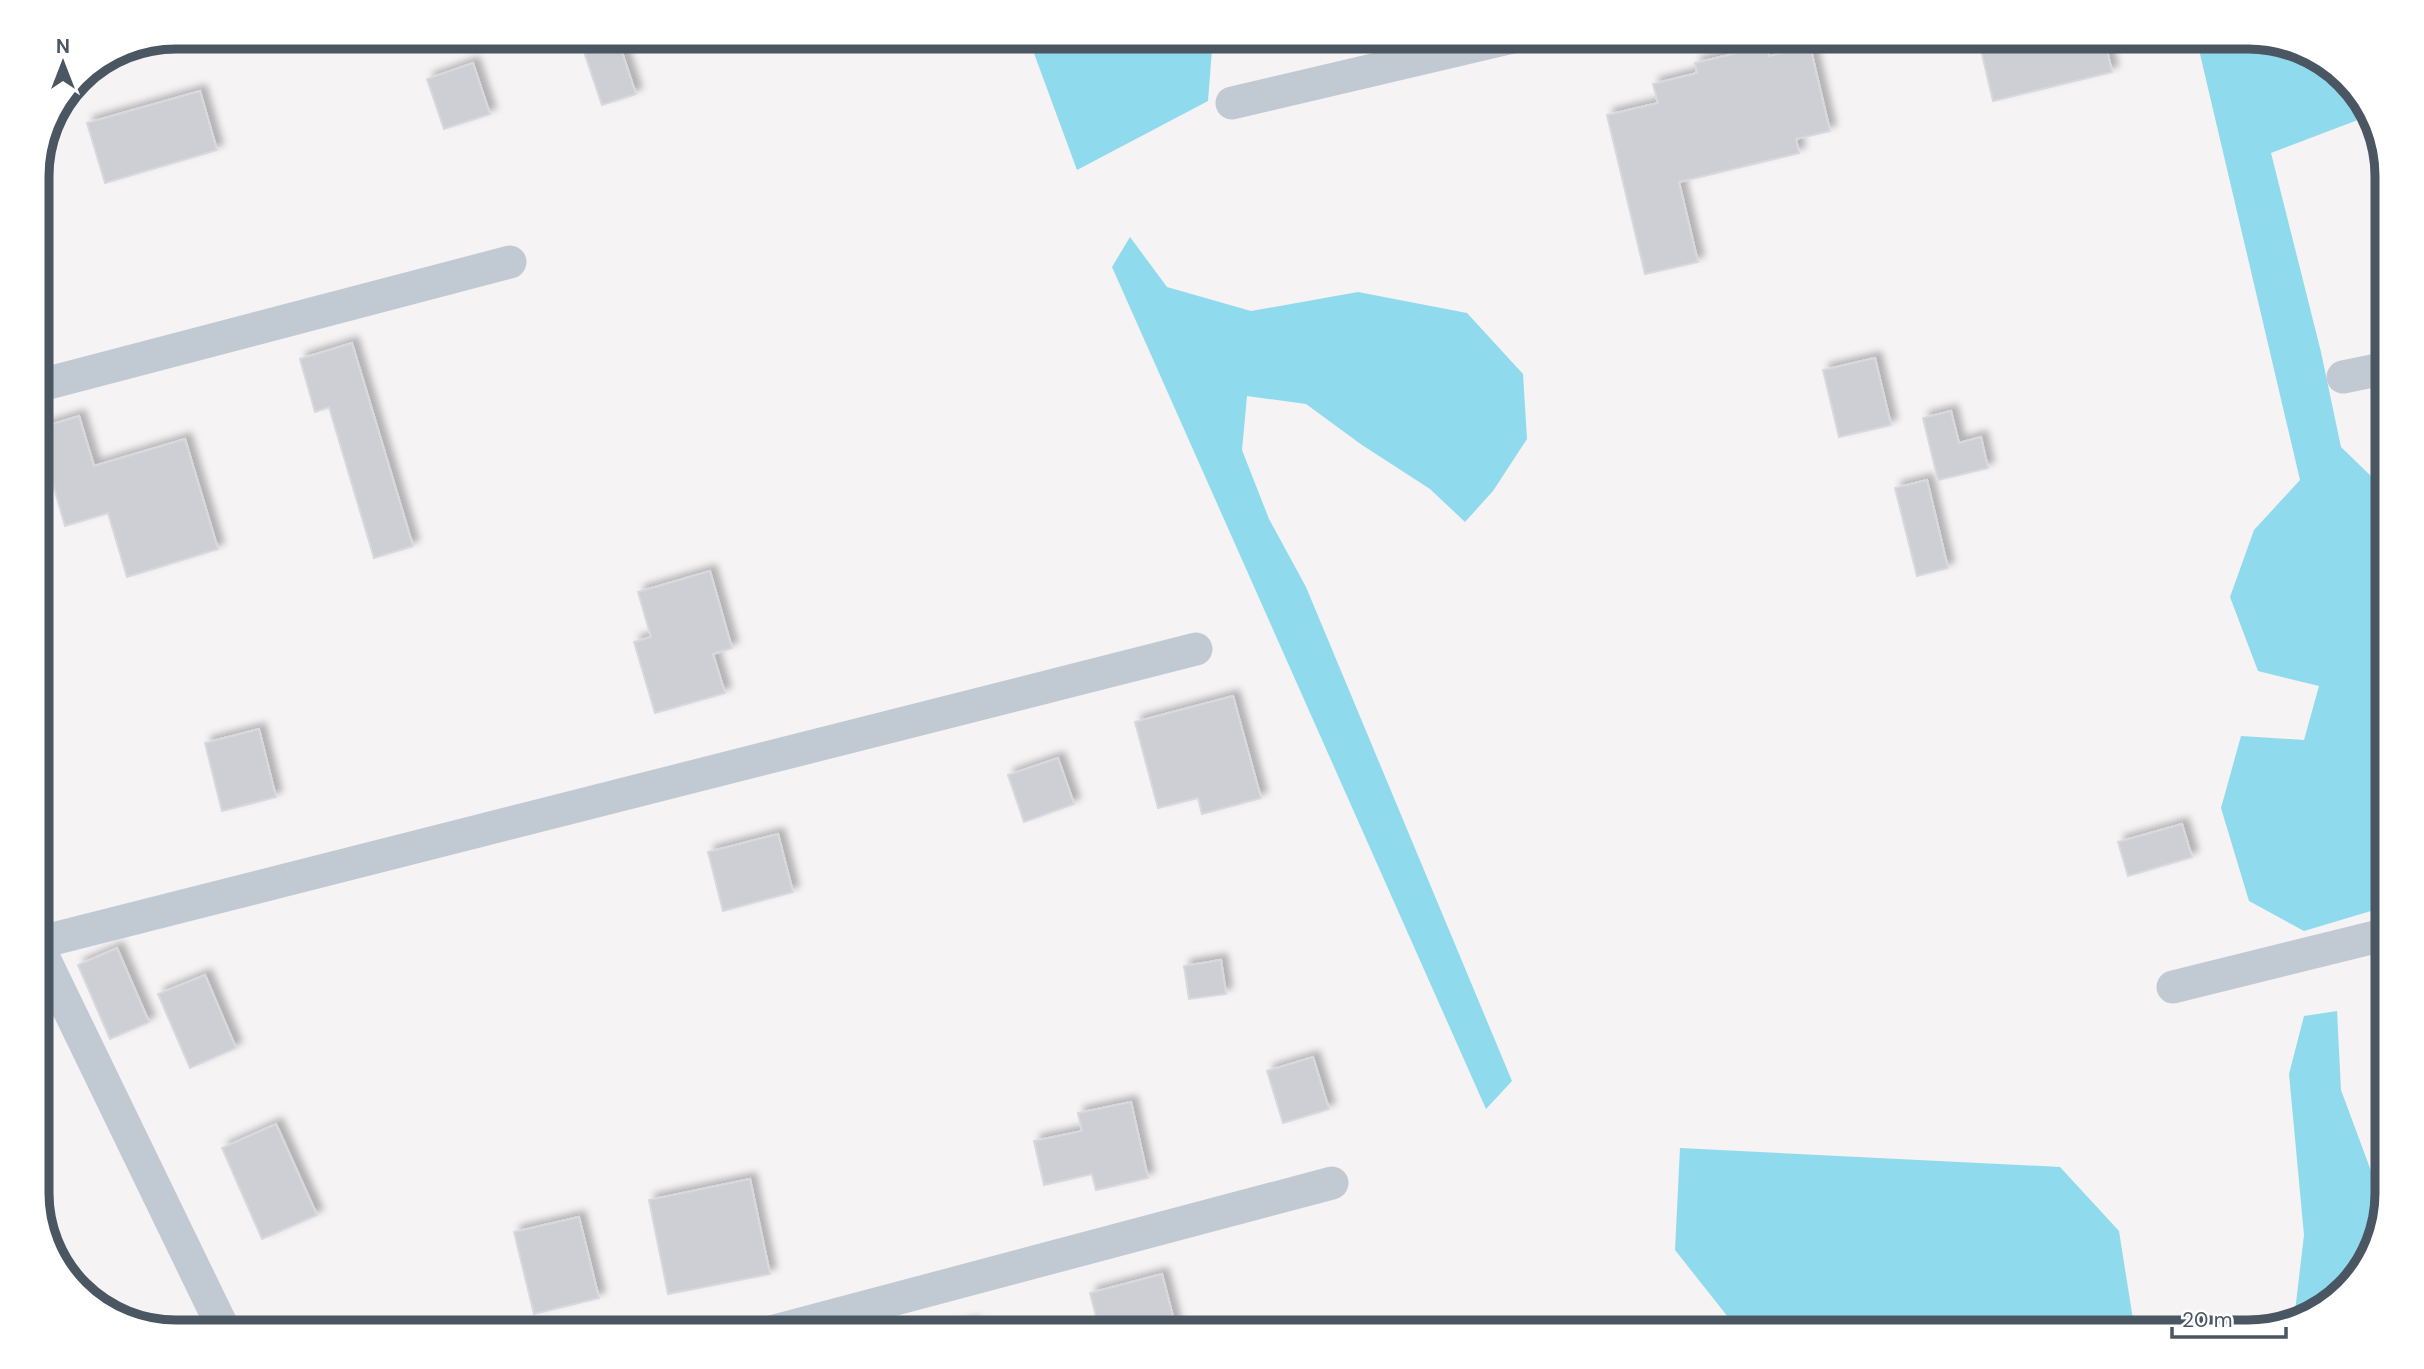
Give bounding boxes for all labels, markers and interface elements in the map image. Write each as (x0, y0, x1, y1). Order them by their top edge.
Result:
north arrow (28, 28, 98, 98)
text: N (56, 34, 70, 59)
scale bar (2172, 1296, 2286, 1340)
text: 20 m (2182, 1306, 2233, 1334)

